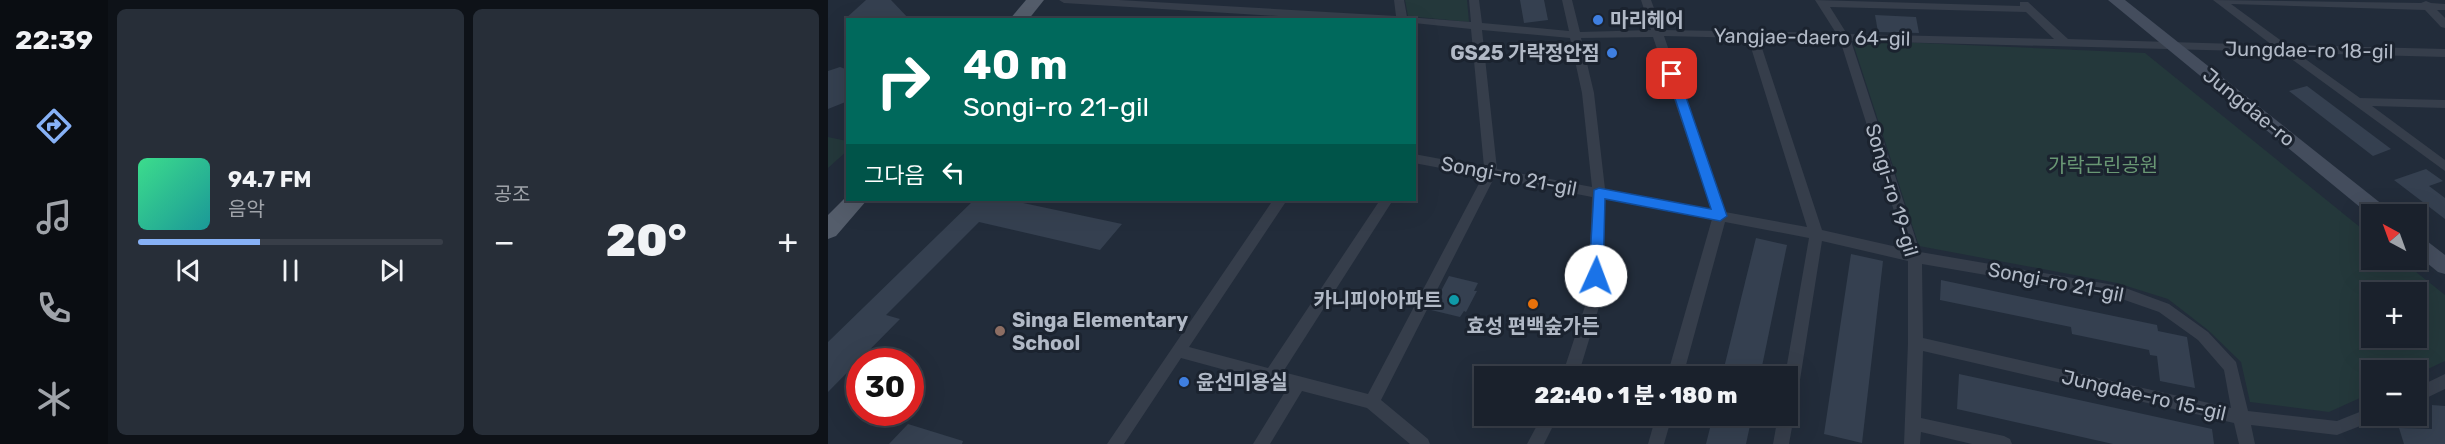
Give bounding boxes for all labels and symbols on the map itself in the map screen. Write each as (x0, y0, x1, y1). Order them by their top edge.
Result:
place label: 마리헤어 (1610, 8, 1684, 32)
marker: 마리헤어 (1591, 13, 1605, 27)
street label: Yangjae-daero 64-gil (1713, 23, 1911, 51)
street label: Jungdae-ro 18-gil (2224, 37, 2394, 63)
place label: GS25 가락정안점 (1450, 41, 1600, 65)
marker: GS25 가락정안점 (1605, 46, 1619, 60)
pin (1646, 48, 1697, 99)
street label: Jungdae-ro (2198, 63, 2300, 151)
street label: Songi-ro 19-gil (1860, 121, 1924, 259)
street label: Songi-ro 21-gil (1439, 151, 1579, 201)
park label: 가락근린공원 (2048, 153, 2158, 177)
north arrow (2361, 204, 2427, 270)
position arrow (1564, 244, 1628, 308)
street label: Songi-ro 21-gil (1986, 257, 2126, 307)
place label: 카니피아아파트 (1313, 288, 1442, 312)
marker: 카니피아아파트 (1447, 293, 1461, 307)
marker: 효성 편백숲가든 (1526, 297, 1540, 311)
place label: Singa Elementary School (1012, 308, 1188, 355)
place label: 효성 편백숲가든 (1466, 314, 1600, 338)
marker: Singa Elementary School (993, 324, 1007, 338)
speed limit sign: 30 (846, 348, 924, 426)
street label: Jungdae-ro 15-gil (2059, 364, 2229, 426)
place label: 윤선미용실 (1196, 370, 1288, 394)
marker: 윤선미용실 (1177, 375, 1191, 389)

